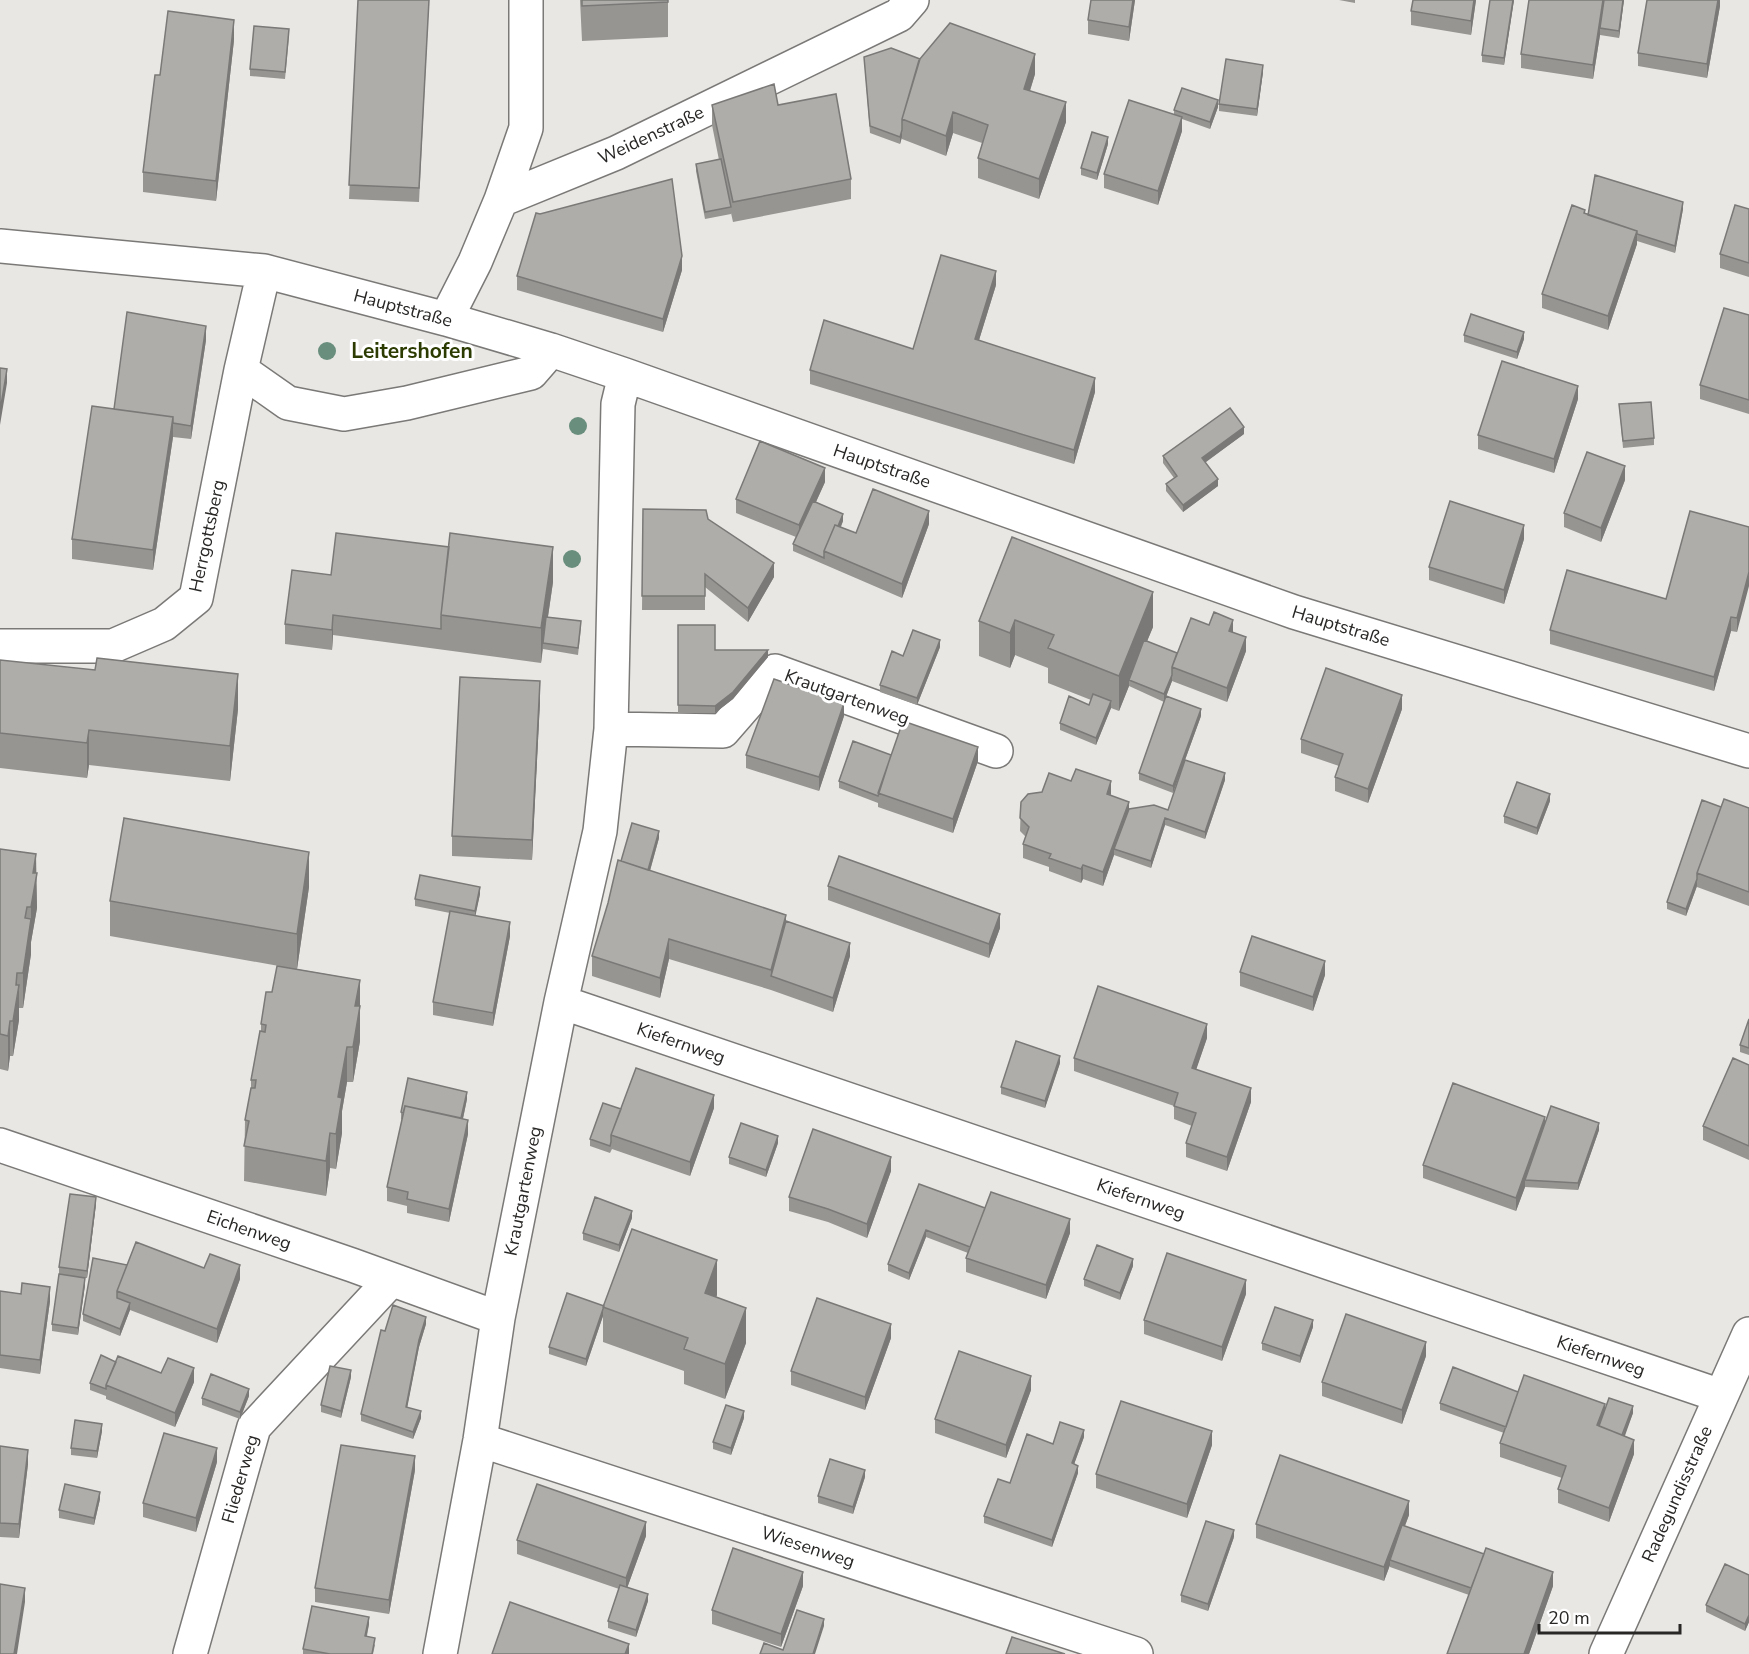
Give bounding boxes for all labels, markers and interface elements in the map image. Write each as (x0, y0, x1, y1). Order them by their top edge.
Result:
street label: Weidenstraße (594, 100, 708, 170)
street label: Hauptstraße (351, 283, 455, 333)
district label: Leitershofen (351, 337, 473, 365)
street label: Hauptstraße (830, 438, 934, 494)
street label: Herrgottsberg (183, 478, 231, 594)
street label: Hauptstraße (1289, 600, 1393, 652)
street label: Krautgartenweg (781, 663, 913, 731)
street label: Kiefernweg (634, 1017, 728, 1069)
street label: Krautgartenweg (499, 1124, 547, 1258)
street label: Kiefernweg (1094, 1173, 1188, 1225)
street label: Eichenweg (203, 1204, 295, 1256)
street label: Kiefernweg (1554, 1330, 1648, 1382)
street label: Radegundisstraße (1636, 1422, 1718, 1566)
street label: Fliederweg (216, 1432, 264, 1526)
street label: Wiesenweg (758, 1521, 858, 1573)
scale bar (1539, 1597, 1680, 1635)
text: 20 m (1548, 1606, 1590, 1630)

